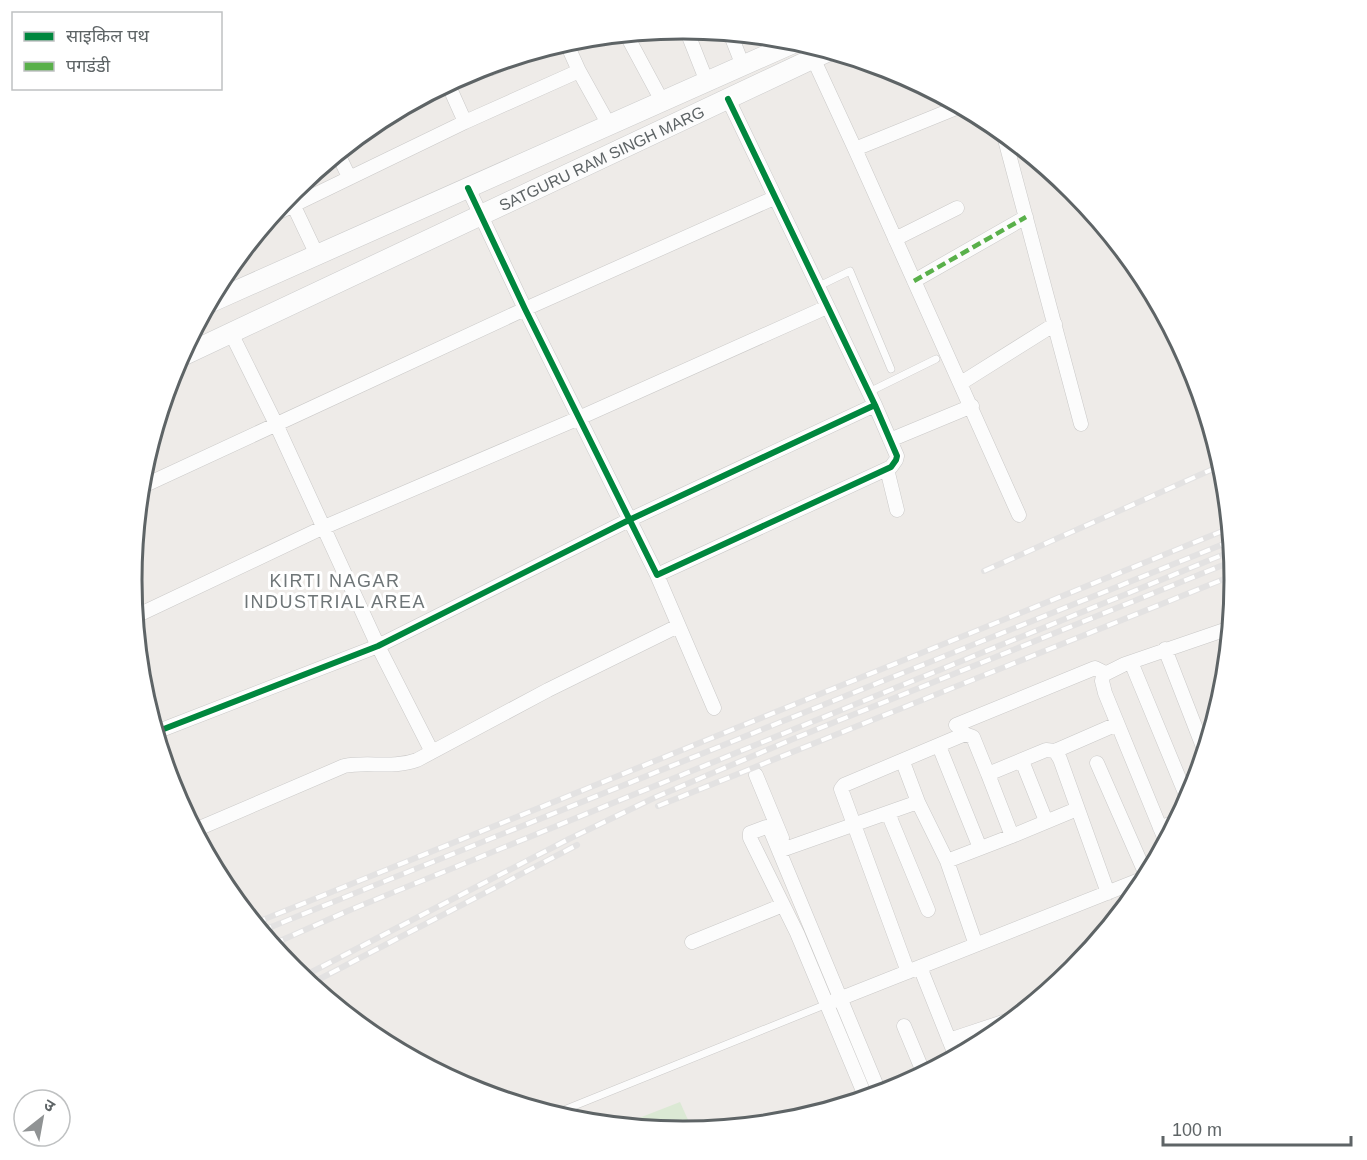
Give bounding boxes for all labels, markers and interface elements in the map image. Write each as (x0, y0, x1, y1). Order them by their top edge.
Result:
legend (12, 12, 222, 90)
text: साइकिल पथ (66, 26, 150, 46)
text: पगडंडी (66, 56, 111, 76)
street label: SATGURU RAM SINGH MARG (496, 103, 707, 214)
district label: KIRTI NAGAR INDUSTRIAL AREA (244, 571, 426, 612)
north arrow (12, 1088, 72, 1148)
text: उ (41, 1096, 58, 1116)
scale bar (1163, 1109, 1350, 1147)
text: 100 m (1172, 1120, 1222, 1140)

